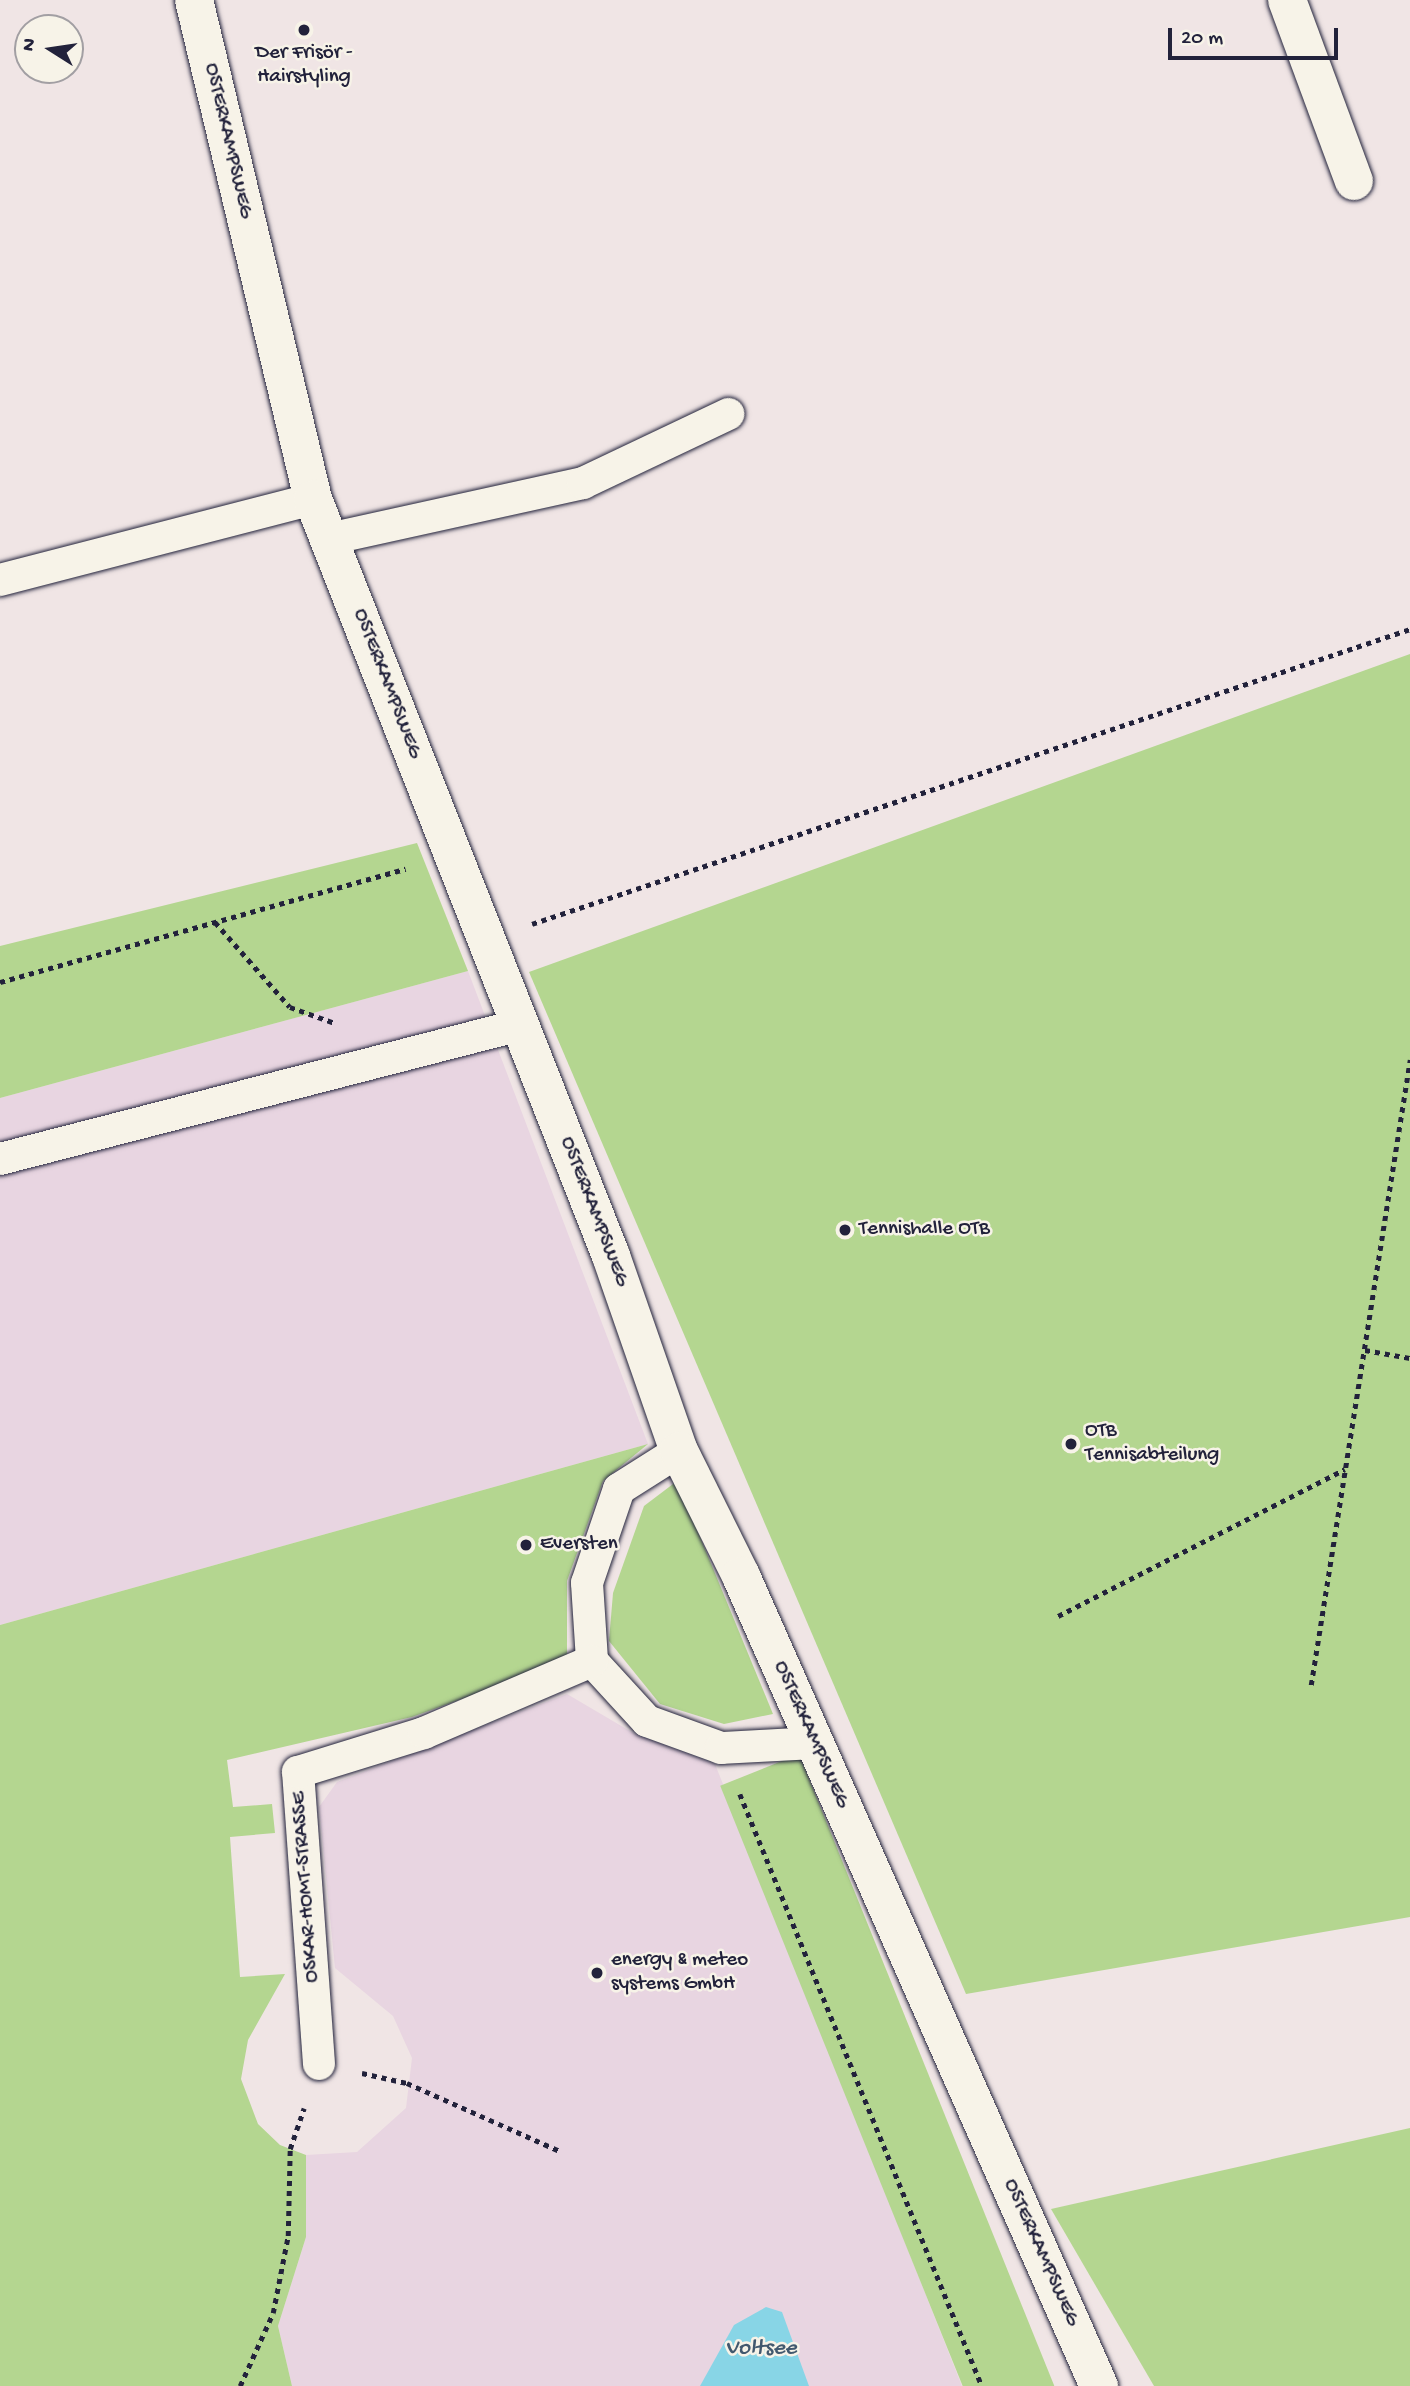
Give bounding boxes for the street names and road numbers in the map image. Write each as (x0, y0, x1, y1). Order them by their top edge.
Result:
street label: OSTERKAMPSWEG (197, 61, 257, 221)
street label: OSTERKAMPSWEG (346, 605, 426, 763)
street label: OSTERKAMPSWEG (553, 1133, 633, 1291)
street label: OSTERKAMPSWEG (766, 1657, 854, 1813)
street label: OSKAR-HOMT-STRASSE (288, 1791, 326, 1983)
street label: OSTERKAMPSWEG (996, 2175, 1084, 2331)

